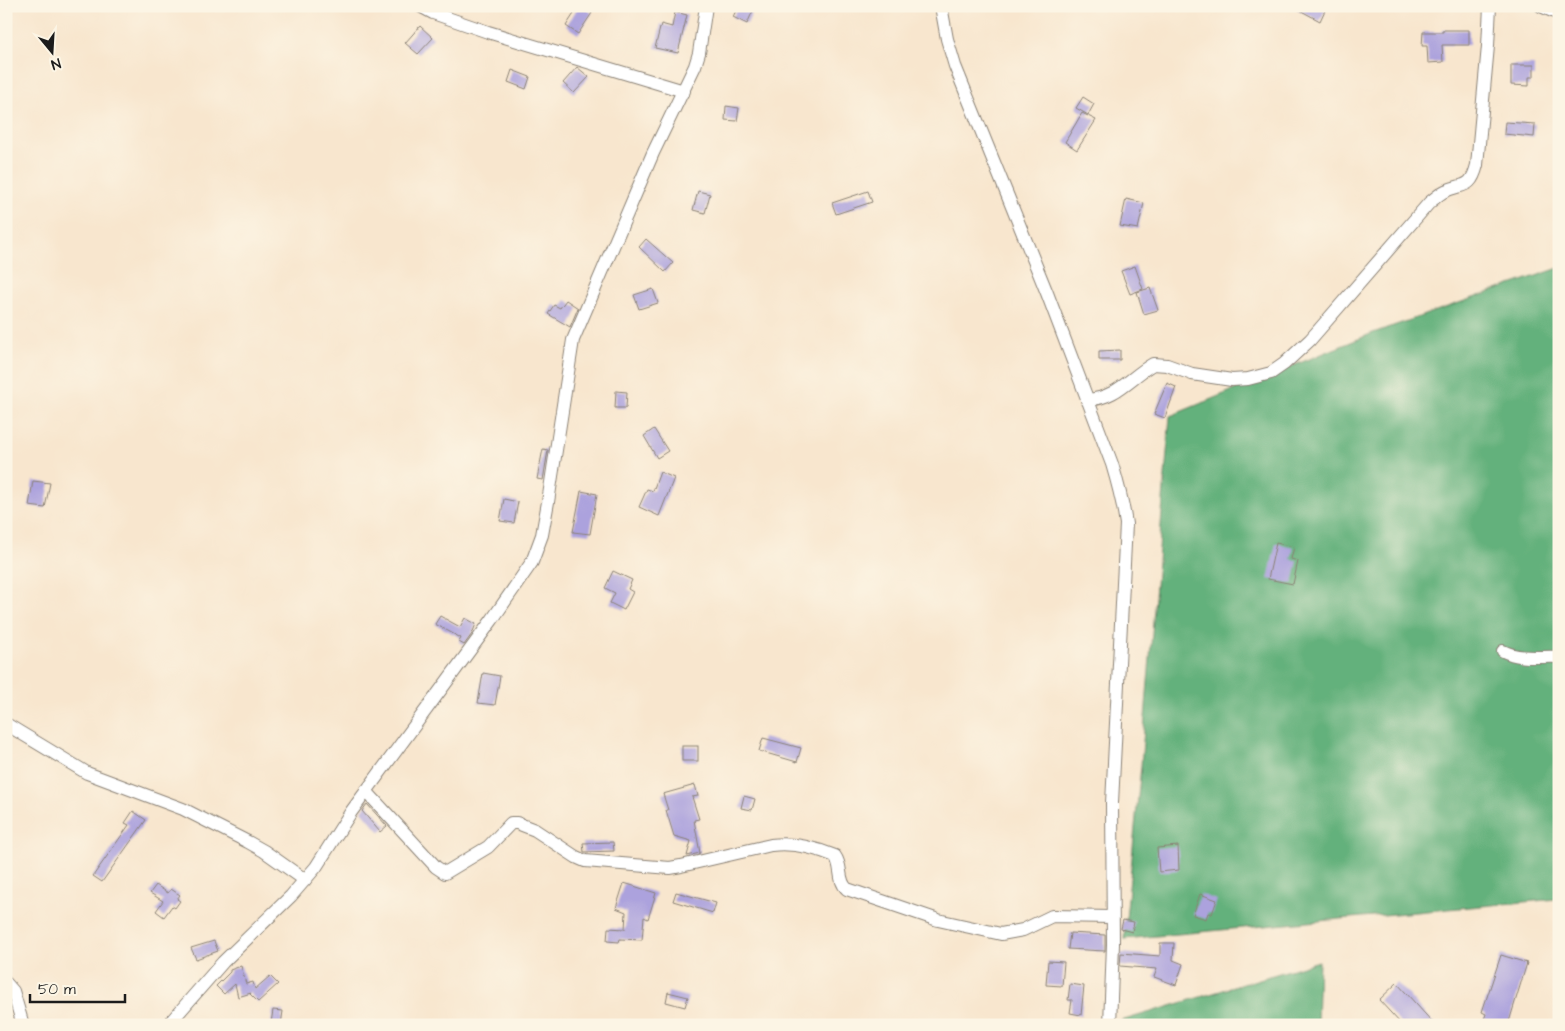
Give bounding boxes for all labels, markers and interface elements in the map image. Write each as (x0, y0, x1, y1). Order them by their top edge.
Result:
north arrow (28, 28, 78, 78)
text: N (48, 53, 63, 74)
scale bar (30, 971, 125, 1003)
text: 50 m (38, 979, 76, 1000)

